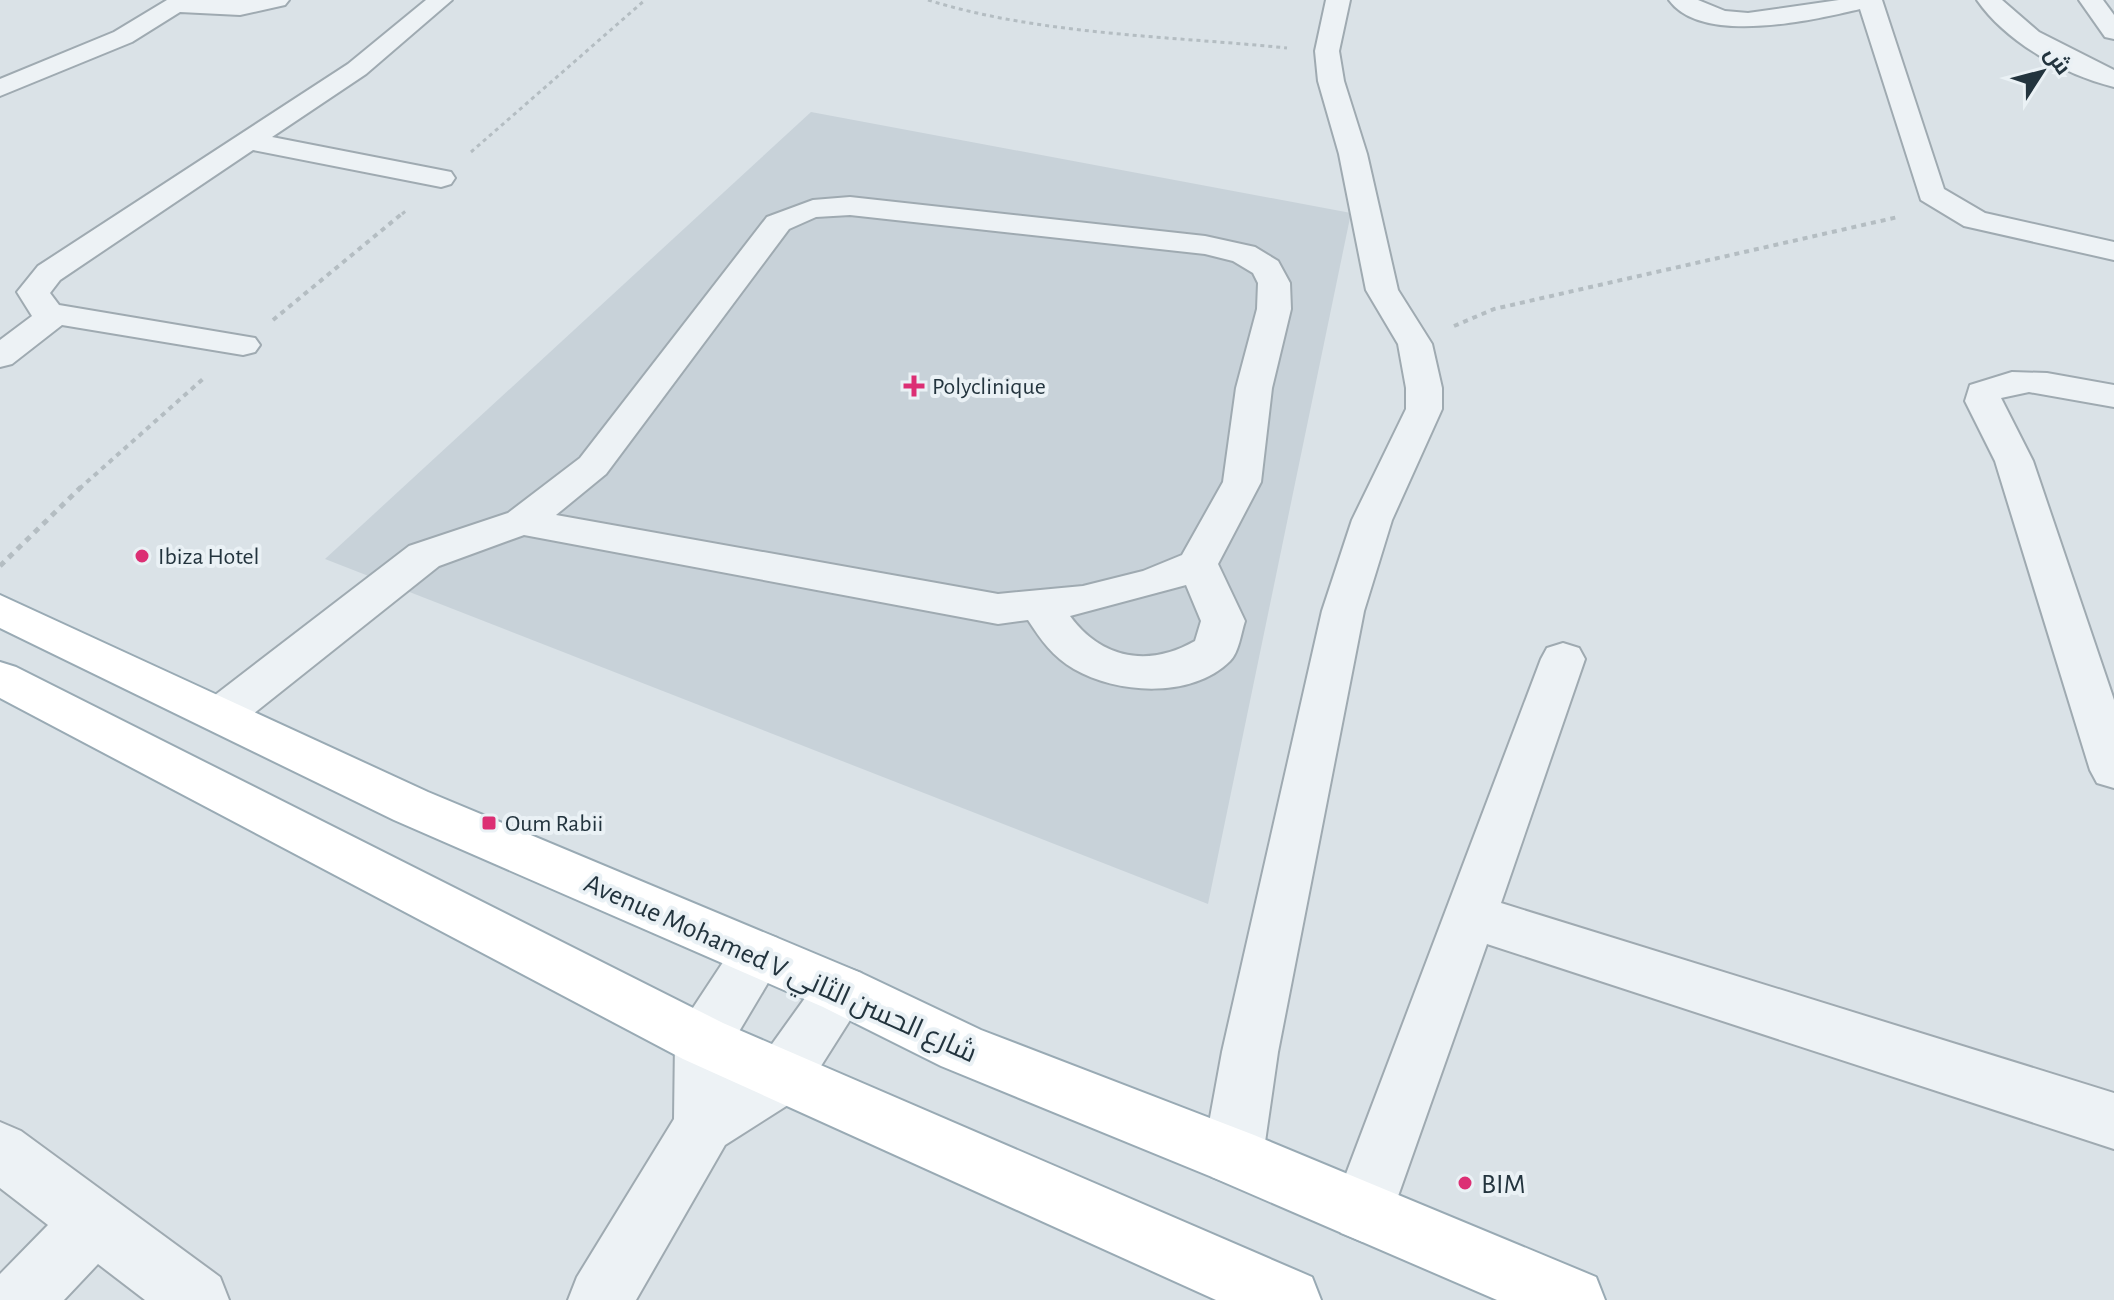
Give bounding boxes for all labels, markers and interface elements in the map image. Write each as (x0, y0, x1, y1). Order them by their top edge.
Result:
north arrow (2002, 32, 2082, 112)
text: ش (2039, 42, 2075, 80)
marker: Polyclinique (903, 375, 925, 397)
place label: Polyclinique (932, 375, 1046, 399)
place label: Ibiza Hotel (158, 545, 260, 569)
marker: Ibiza Hotel (133, 547, 151, 565)
place label: Oum Rabii (505, 812, 603, 836)
marker: Oum Rabii (480, 814, 498, 832)
street label: Avenue Mohamed V شارع الحسن الثاني (577, 868, 981, 1074)
place label: BIM (1481, 1171, 1526, 1199)
marker: BIM (1456, 1174, 1474, 1192)

